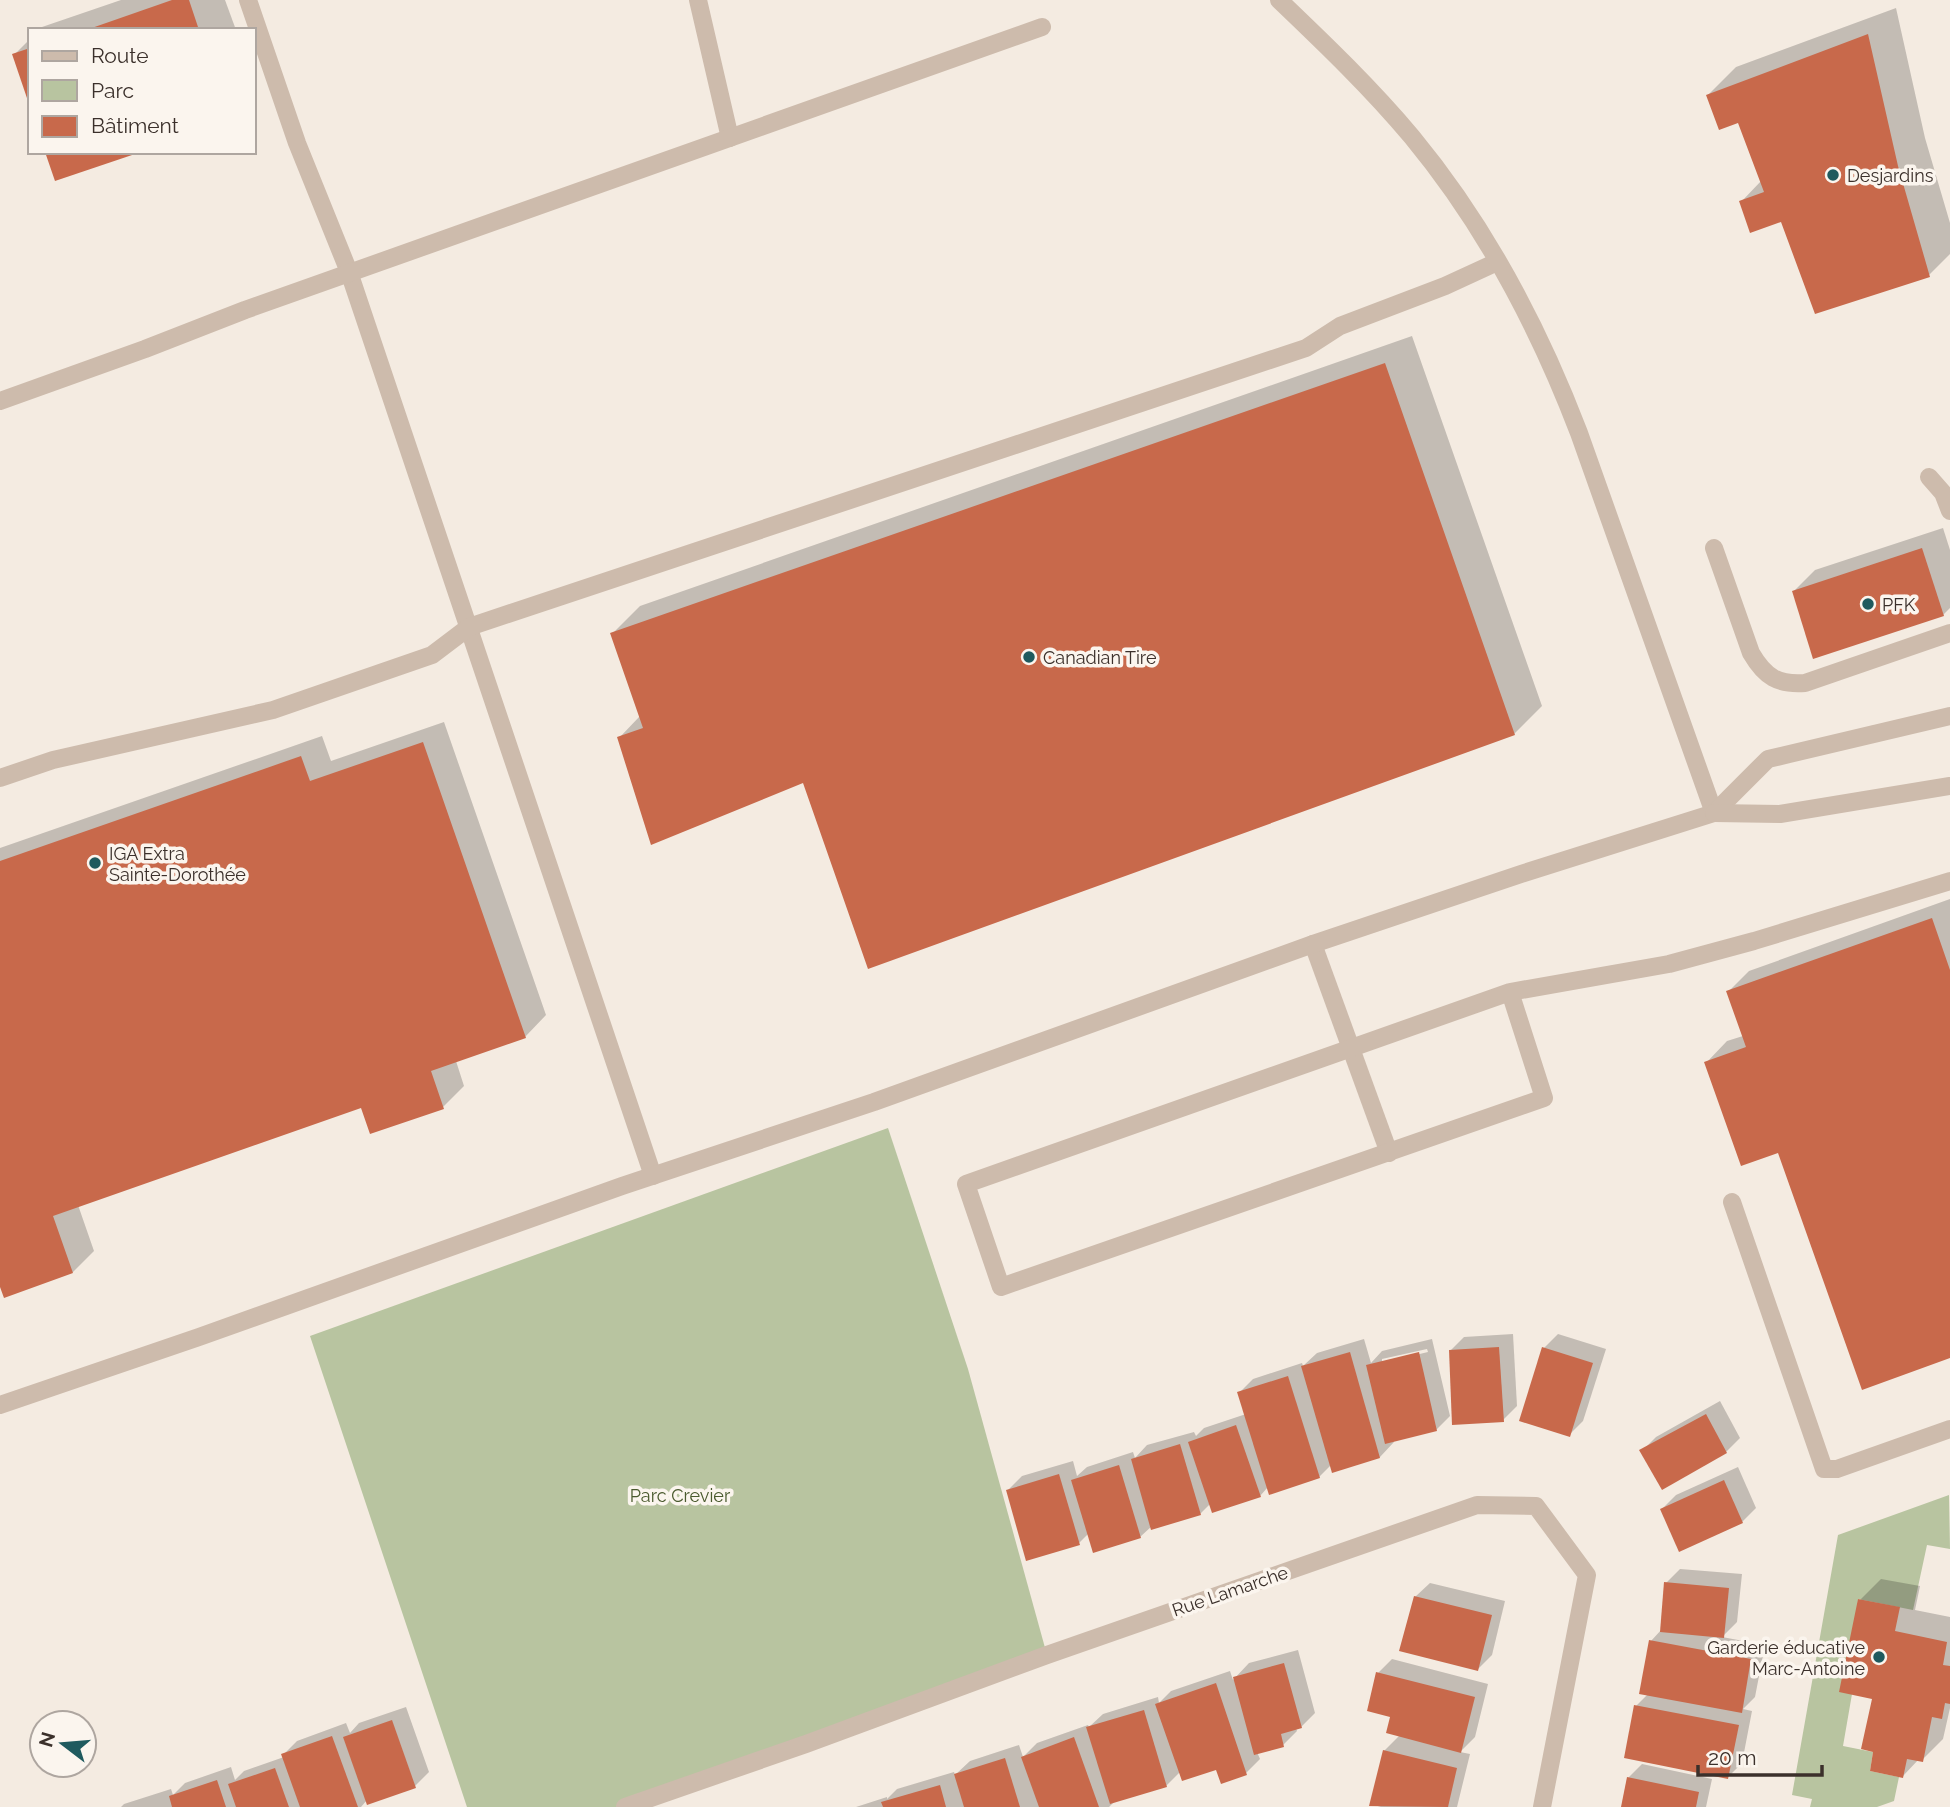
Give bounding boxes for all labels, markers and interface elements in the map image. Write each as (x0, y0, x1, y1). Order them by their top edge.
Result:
legend (28, 28, 256, 154)
text: Route (91, 43, 149, 68)
text: Parc (91, 78, 134, 103)
text: Bâtiment (91, 113, 179, 138)
place label: Desjardins (1847, 165, 1934, 186)
marker: Desjardins (1825, 167, 1841, 183)
place label: PFK (1882, 594, 1916, 615)
marker: PFK (1860, 596, 1876, 612)
place label: Canadian Tire (1043, 647, 1157, 668)
marker: Canadian Tire (1021, 649, 1037, 665)
place label: IGA Extra Sainte-Dorothée (109, 843, 246, 885)
marker: IGA Extra Sainte-Dorothée (87, 855, 103, 871)
park label: Parc Crevier (630, 1485, 731, 1506)
street label: Rue Lamarche (1169, 1561, 1291, 1621)
place label: Garderie éducative Marc-Antoine (1707, 1637, 1865, 1679)
marker: Garderie éducative Marc-Antoine (1871, 1649, 1887, 1665)
north arrow (28, 1709, 98, 1779)
text: N (34, 1729, 59, 1749)
scale bar (1698, 1734, 1822, 1778)
text: 20 m (1708, 1745, 1756, 1770)

